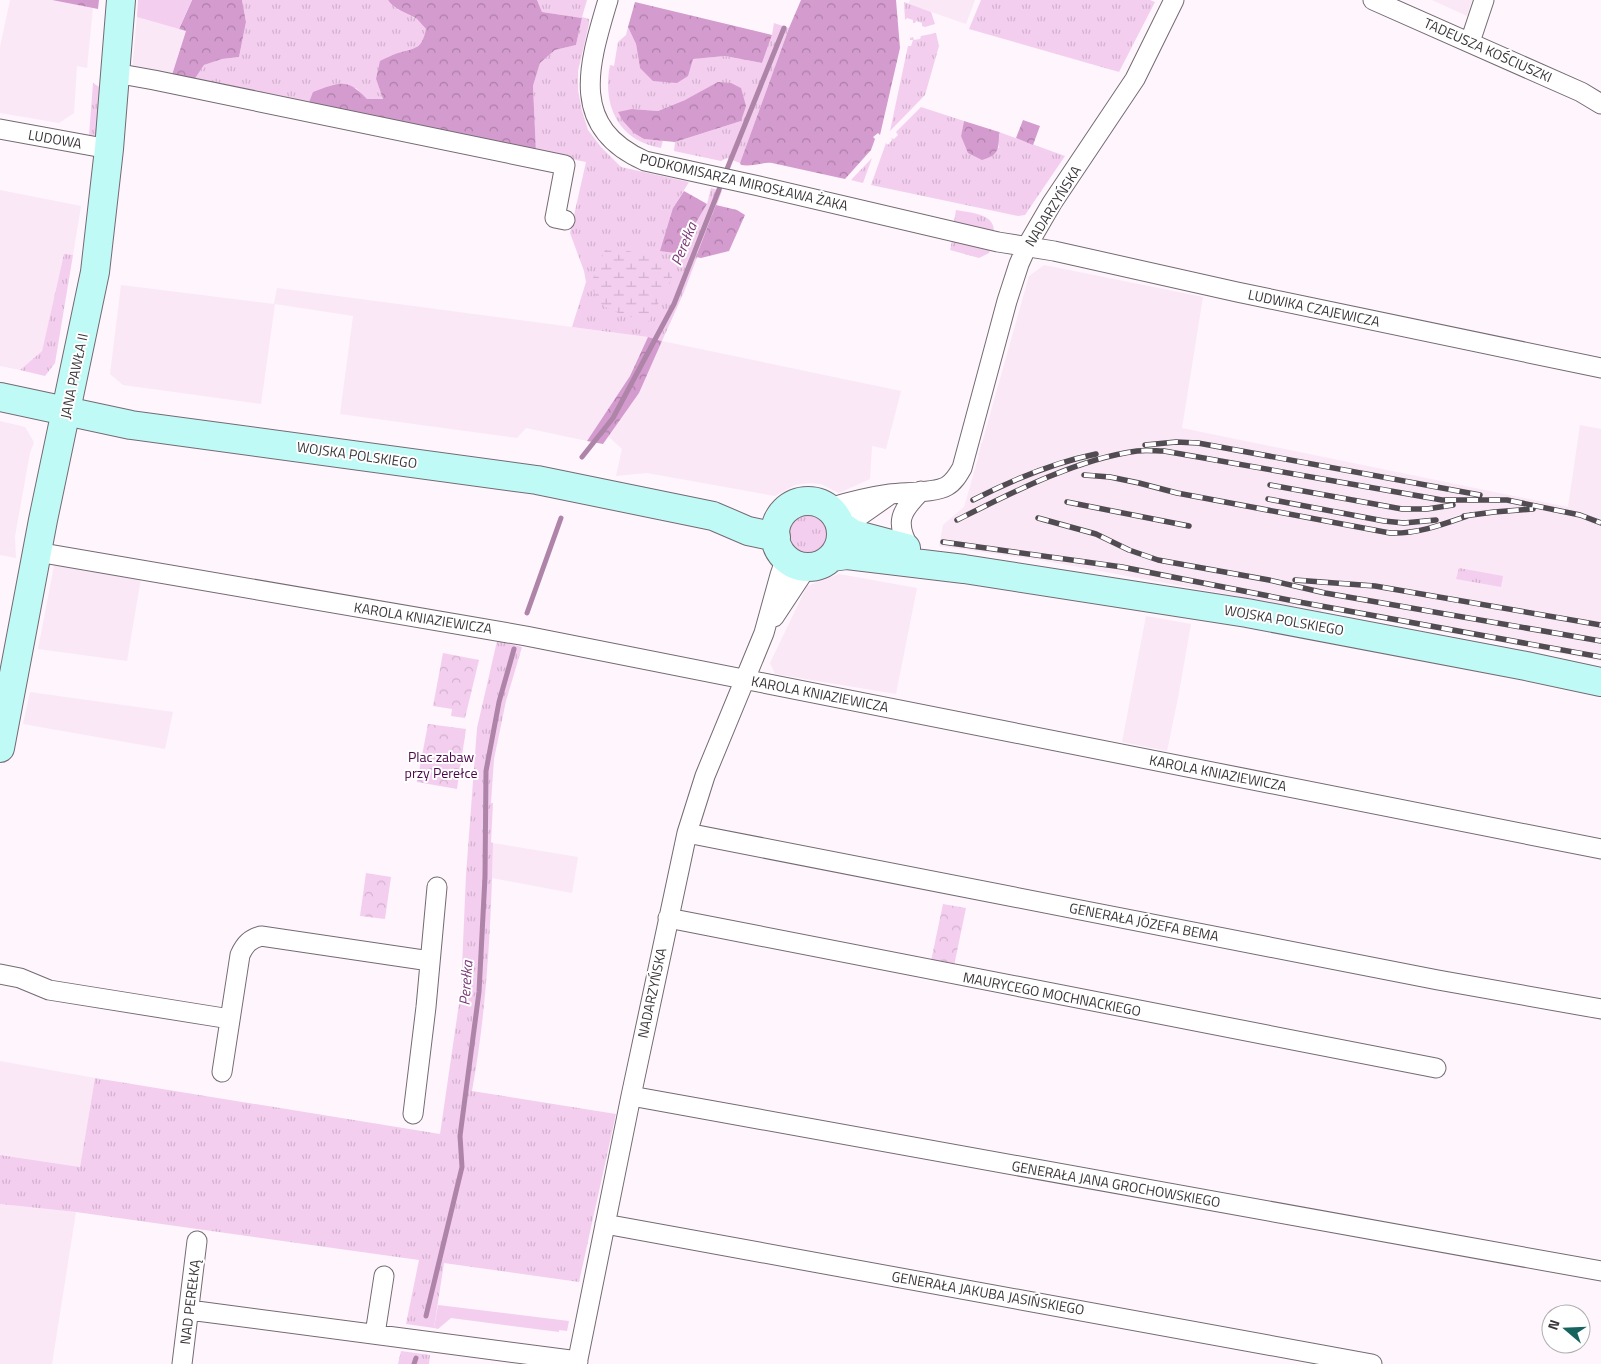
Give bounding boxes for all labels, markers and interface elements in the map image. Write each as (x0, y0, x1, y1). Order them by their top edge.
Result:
street label: TADEUSZA KOŚCIUSZKI (1421, 12, 1556, 87)
street label: LUDOWA (27, 123, 84, 154)
street label: PODKOMISARZA MIROSŁAWA ŻAKA (638, 147, 851, 216)
street label: NADARZYŃSKA (1019, 161, 1086, 250)
water label: Perełka (665, 217, 703, 269)
street label: LUDWIKA CZAJEWICZA (1246, 283, 1383, 332)
street label: JANA PAWŁA II (54, 331, 93, 420)
street label: WOJSKA POLSKIEGO (296, 436, 419, 473)
street label: KAROLA KNIAZIEWICZA (353, 596, 494, 639)
street label: WOJSKA POLSKIEGO (1223, 599, 1346, 640)
street label: KAROLA KNIAZIEWICZA (750, 670, 891, 717)
park label: Plac zabaw przy Perełce (405, 746, 477, 783)
street label: KAROLA KNIAZIEWICZA (1148, 749, 1289, 796)
street label: GENERAŁA JÓZEFA BEMA (1068, 897, 1221, 946)
street label: NADARZYŃSKA (632, 945, 671, 1040)
water label: Perełka (452, 958, 479, 1006)
street label: MAURYCEGO MOCHNACKIEGO (961, 966, 1143, 1021)
street label: GENERAŁA JANA GROCHOWSKIEGO (1010, 1155, 1222, 1212)
street label: NAD PEREŁKĄ (174, 1258, 205, 1346)
street label: GENERAŁA JAKUBA JASIŃSKIEGO (890, 1265, 1086, 1320)
north arrow (1541, 1304, 1591, 1354)
text: N (1542, 1317, 1565, 1333)

